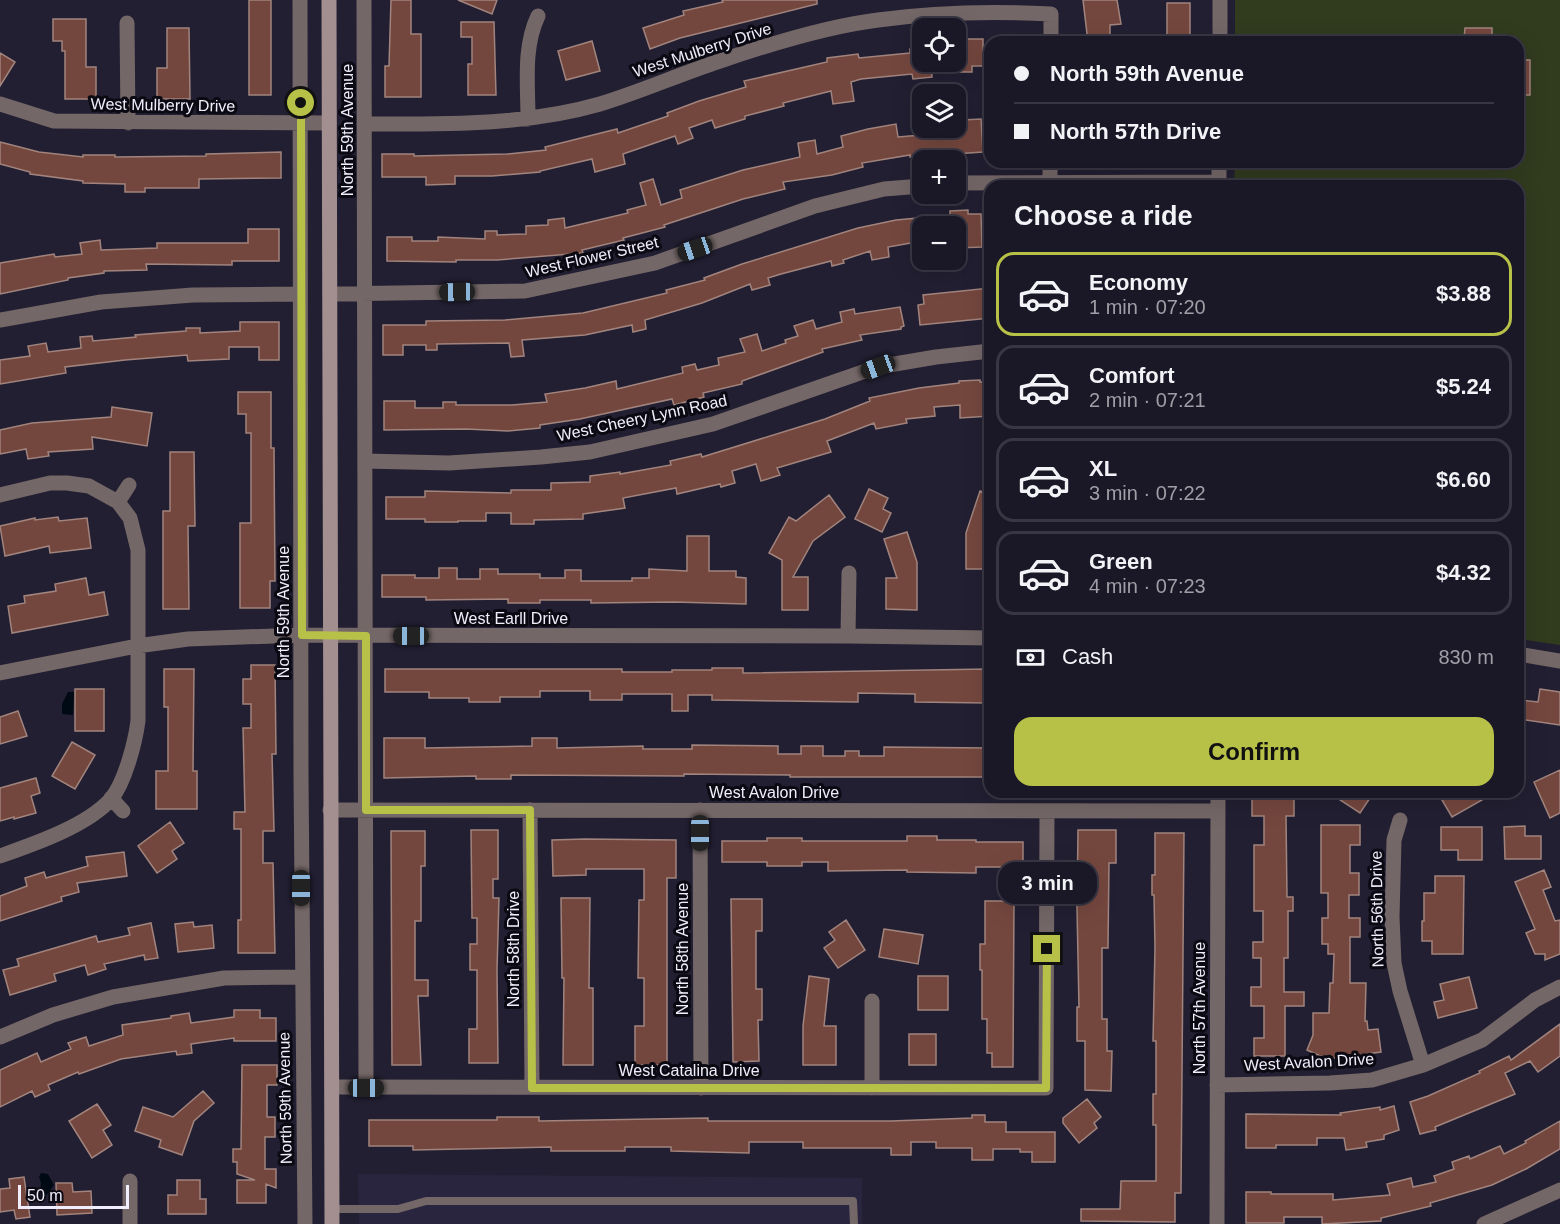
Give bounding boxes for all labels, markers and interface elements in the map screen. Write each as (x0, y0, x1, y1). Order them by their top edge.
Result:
map controls (912, 18, 966, 270)
button: locate (912, 18, 966, 72)
street label: West Mulberry Drive (631, 20, 773, 80)
text: North 59th Avenue (1050, 61, 1244, 86)
street label: North 59th Avenue (339, 64, 356, 196)
button: layers (912, 84, 966, 138)
route start (287, 89, 314, 116)
street label: West Mulberry Drive (91, 95, 236, 115)
text: North 57th Drive (1050, 119, 1221, 144)
button: + (912, 150, 966, 204)
text: Choose a ride (1014, 201, 1193, 231)
button: − (912, 216, 966, 270)
street label: West Flower Street (524, 233, 661, 281)
car (675, 235, 715, 263)
icon: car (1017, 267, 1071, 321)
text: Economy (1089, 270, 1188, 295)
text: $3.88 (1436, 281, 1491, 306)
car (439, 283, 475, 301)
text: 1 min · 07:20 (1089, 296, 1206, 318)
car (858, 352, 898, 382)
icon: car (1017, 360, 1071, 414)
text: Comfort (1089, 363, 1175, 388)
text: $5.24 (1436, 374, 1491, 399)
text: 2 min · 07:21 (1089, 389, 1206, 411)
street label: West Cheery Lynn Road (555, 392, 729, 444)
icon: car (1017, 453, 1071, 507)
text: XL (1089, 456, 1117, 481)
text: $6.60 (1436, 467, 1491, 492)
text: 3 min · 07:22 (1089, 482, 1206, 504)
street label: North 59th Avenue (275, 546, 292, 678)
icon: car (1017, 546, 1071, 600)
text: Green (1089, 549, 1153, 574)
text: $4.32 (1436, 560, 1491, 585)
text: 4 min · 07:23 (1089, 575, 1206, 597)
street label: West Earll Drive (454, 610, 568, 627)
car (393, 627, 429, 645)
icon: cash (1014, 641, 1047, 674)
text: Cash (1062, 644, 1113, 669)
text: 830 m (1438, 646, 1494, 668)
button: Confirm (1014, 717, 1494, 786)
street label: West Avalon Drive (709, 784, 839, 801)
car (691, 815, 709, 851)
street label: North 56th Drive (1367, 851, 1387, 967)
callout: 3 min (998, 862, 1096, 904)
car (292, 870, 310, 906)
text: 3 min (1021, 872, 1074, 894)
street label: North 58th Avenue (674, 883, 691, 1015)
street label: North 58th Drive (505, 891, 522, 1007)
route end (1033, 935, 1060, 962)
street label: North 57th Avenue (1191, 942, 1208, 1074)
street label: North 59th Avenue (275, 1032, 295, 1164)
street label: West Avalon Drive (1244, 1050, 1375, 1074)
street label: West Catalina Drive (618, 1062, 760, 1079)
car (348, 1079, 384, 1097)
scale bar (18, 1182, 129, 1210)
text: 50 m (27, 1187, 63, 1204)

